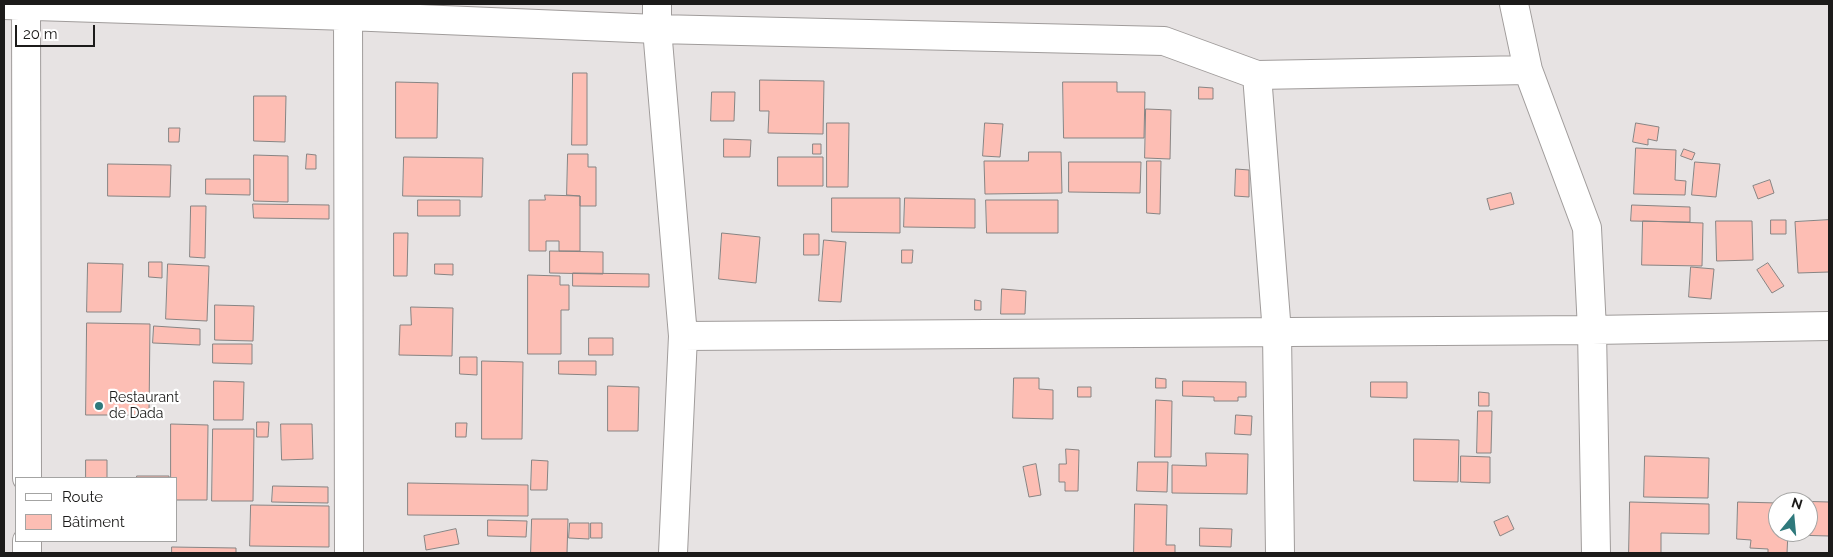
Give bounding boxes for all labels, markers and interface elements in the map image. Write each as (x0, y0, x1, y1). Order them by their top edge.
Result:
scale bar (18, 15, 98, 47)
text: 20 m (23, 25, 58, 43)
place label: Restaurant de Dada (109, 390, 179, 422)
marker: Restaurant de Dada (93, 400, 105, 412)
legend (15, 477, 178, 542)
text: Route (62, 488, 103, 506)
north arrow (1768, 492, 1818, 542)
text: N (1790, 494, 1805, 513)
text: Bâtiment (62, 513, 125, 531)

